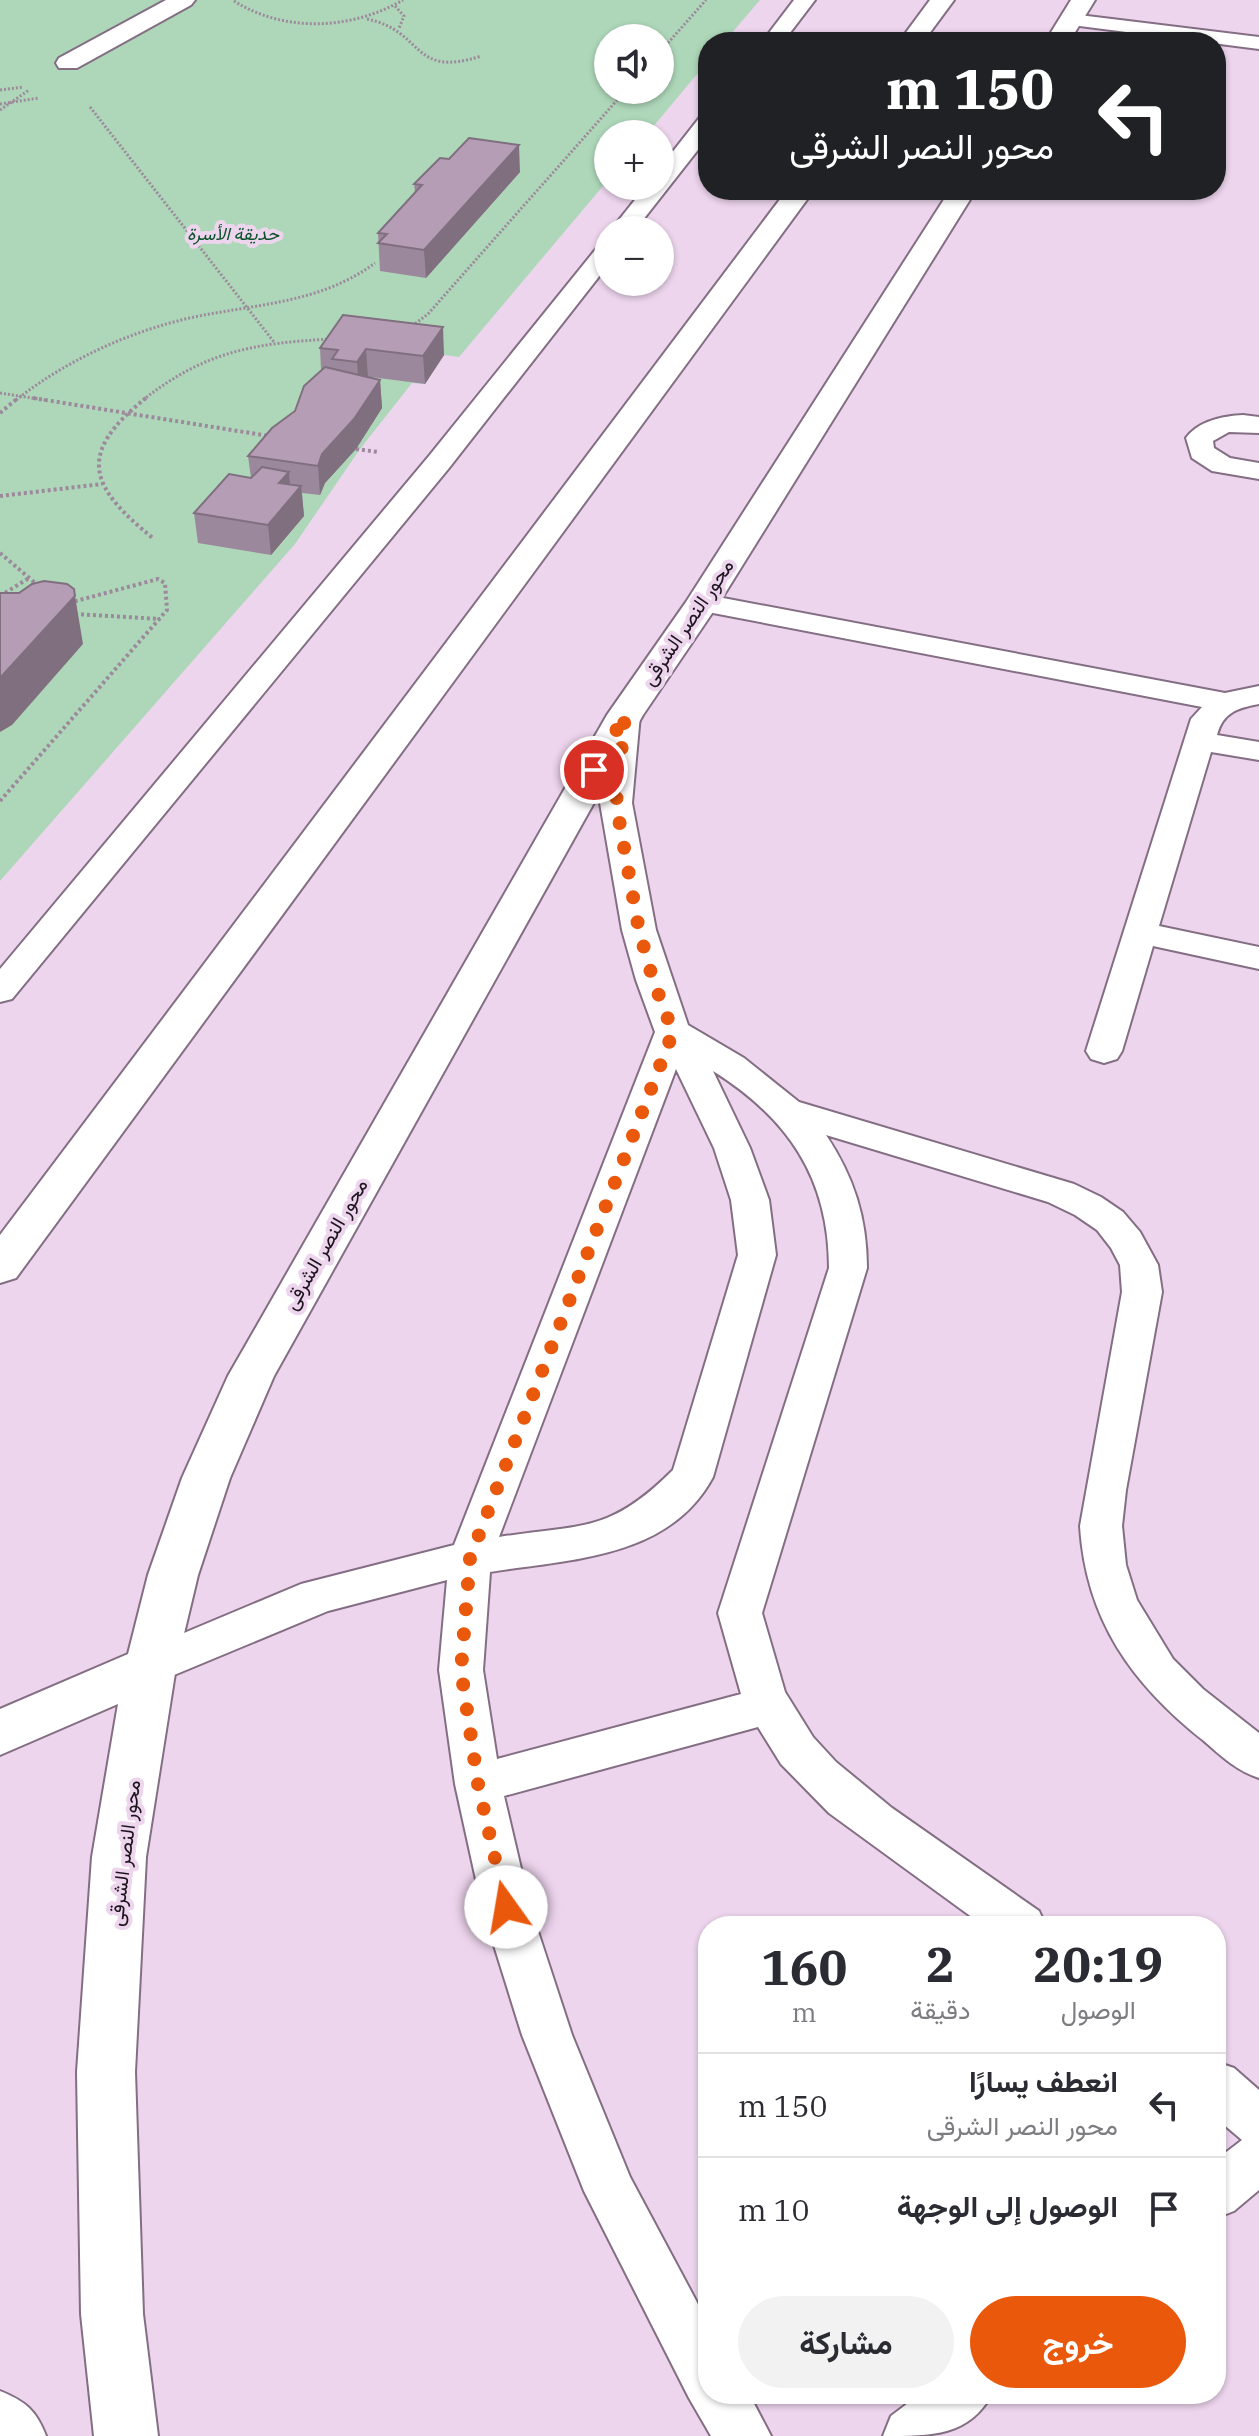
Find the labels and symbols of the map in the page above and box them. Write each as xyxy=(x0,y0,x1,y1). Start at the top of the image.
park label: حديقة الأسرة xyxy=(187,222,280,245)
street label: محور النصر الشرقى xyxy=(635,553,739,691)
pin xyxy=(560,736,628,804)
street label: محور النصر الشرقى xyxy=(277,1174,373,1314)
street label: محور النصر الشرقى xyxy=(102,1778,146,1928)
position arrow xyxy=(464,1865,548,1949)

